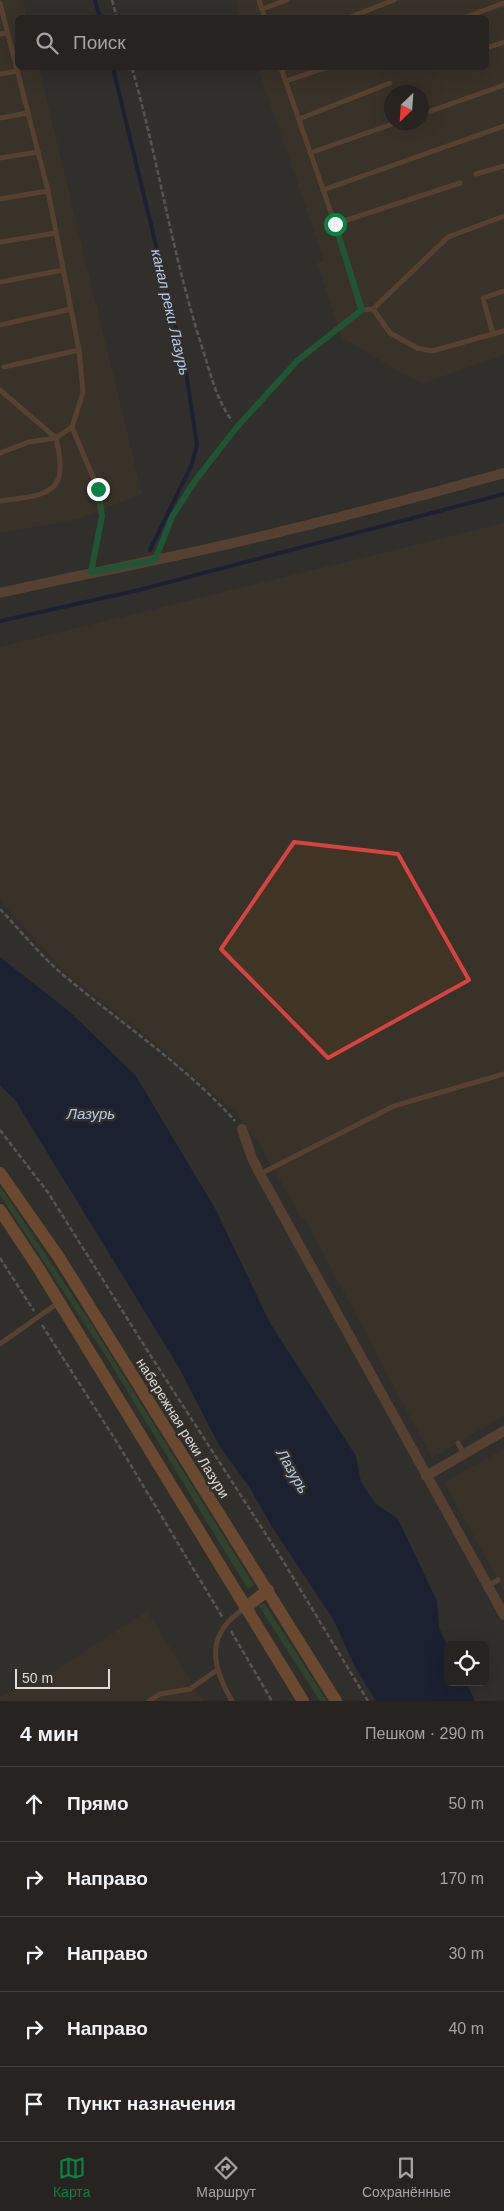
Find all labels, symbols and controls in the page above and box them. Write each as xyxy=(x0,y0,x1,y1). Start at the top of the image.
search box xyxy=(15,15,489,70)
icon: search xyxy=(33,29,61,57)
text: Поиск xyxy=(73,32,126,53)
north arrow xyxy=(384,85,429,130)
route start xyxy=(324,213,347,236)
water label: канал реки Лазурь xyxy=(148,247,194,377)
route end xyxy=(87,478,110,501)
water label: Лазурь xyxy=(66,1105,115,1122)
street label: набережная реки Лазури xyxy=(133,1355,233,1501)
water label: Лазурь xyxy=(273,1445,313,1496)
map controls xyxy=(444,1641,489,1686)
button: locate xyxy=(444,1641,489,1686)
scale bar xyxy=(15,1666,110,1689)
text: 50 m xyxy=(22,1670,53,1686)
text: 4 мин xyxy=(20,1722,79,1745)
text: Пешком · 290 m xyxy=(365,1725,484,1742)
icon: ahead xyxy=(20,1790,48,1818)
text: Прямо xyxy=(67,1793,129,1814)
text: 50 m xyxy=(448,1795,484,1812)
icon: right xyxy=(20,1865,48,1893)
text: Направо xyxy=(67,1868,148,1889)
text: 170 m xyxy=(440,1870,484,1887)
icon: right xyxy=(20,1940,48,1968)
text: Направо xyxy=(67,1943,148,1964)
text: 30 m xyxy=(448,1945,484,1962)
icon: right xyxy=(20,2015,48,2043)
text: Направо xyxy=(67,2018,148,2039)
text: 40 m xyxy=(448,2020,484,2037)
icon: arrive xyxy=(20,2090,48,2118)
text: Пункт назначения xyxy=(67,2093,236,2114)
tab: Карта xyxy=(53,2154,90,2200)
tab: Маршрут xyxy=(196,2154,256,2200)
tab: Сохранённые xyxy=(362,2154,451,2200)

